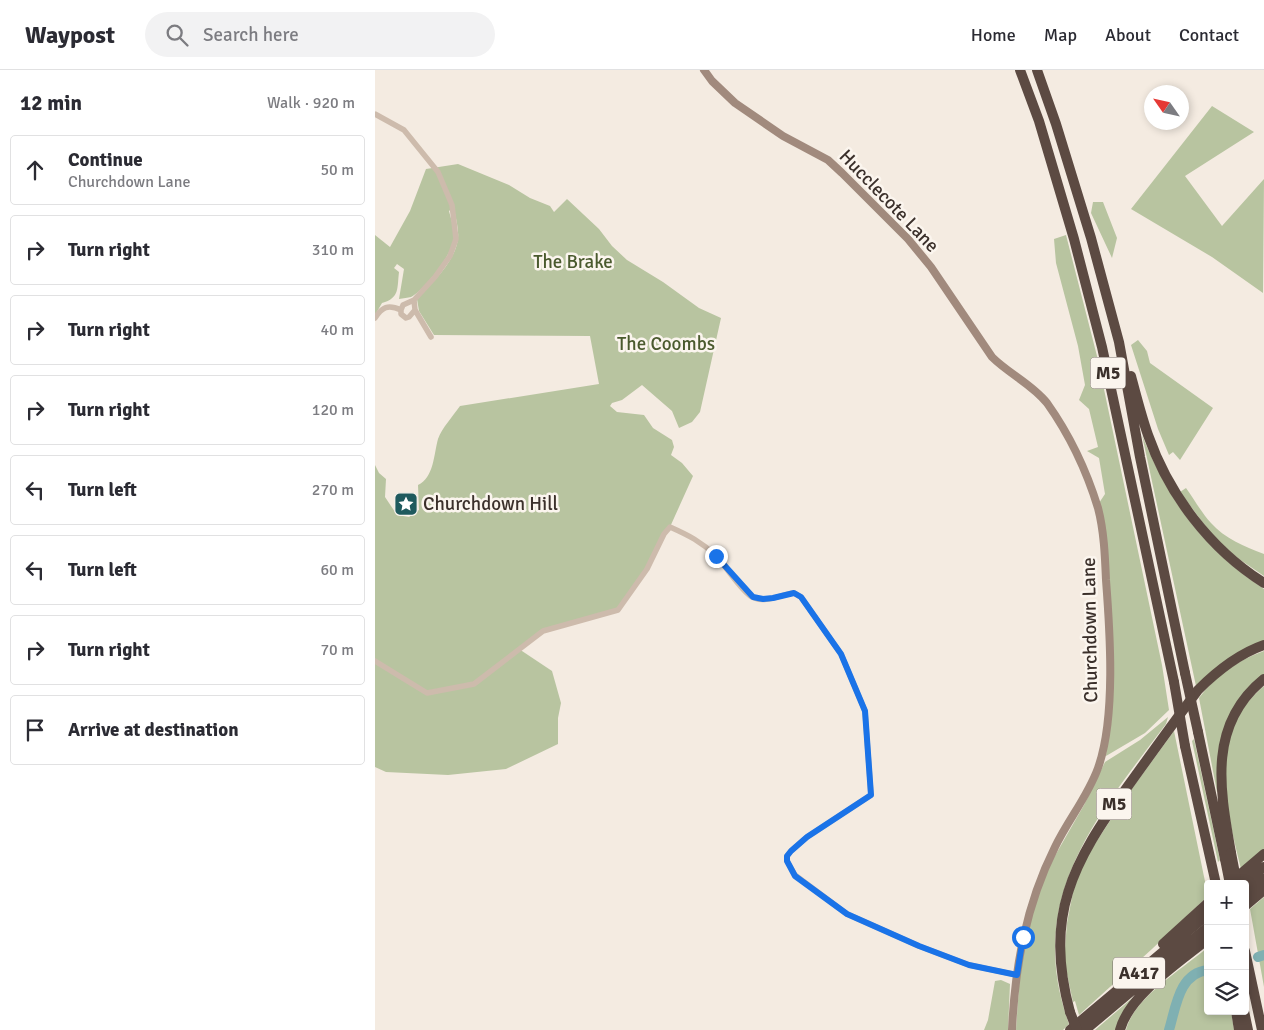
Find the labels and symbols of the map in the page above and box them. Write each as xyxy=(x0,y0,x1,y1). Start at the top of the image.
north arrow xyxy=(1144,85,1189,130)
street label: Hucclecote Lane xyxy=(834,145,944,257)
park label: The Brake xyxy=(533,250,613,274)
park label: The Coombs xyxy=(617,332,715,356)
road number: M5 xyxy=(1091,358,1125,388)
place icon: Churchdown Hill xyxy=(393,491,419,517)
place label: Churchdown Hill xyxy=(423,492,558,516)
route end xyxy=(705,545,728,568)
street label: Churchdown Lane xyxy=(1077,557,1103,703)
road number: M5 xyxy=(1097,789,1131,820)
route start xyxy=(1012,926,1035,949)
road number: A417 xyxy=(1113,958,1165,988)

